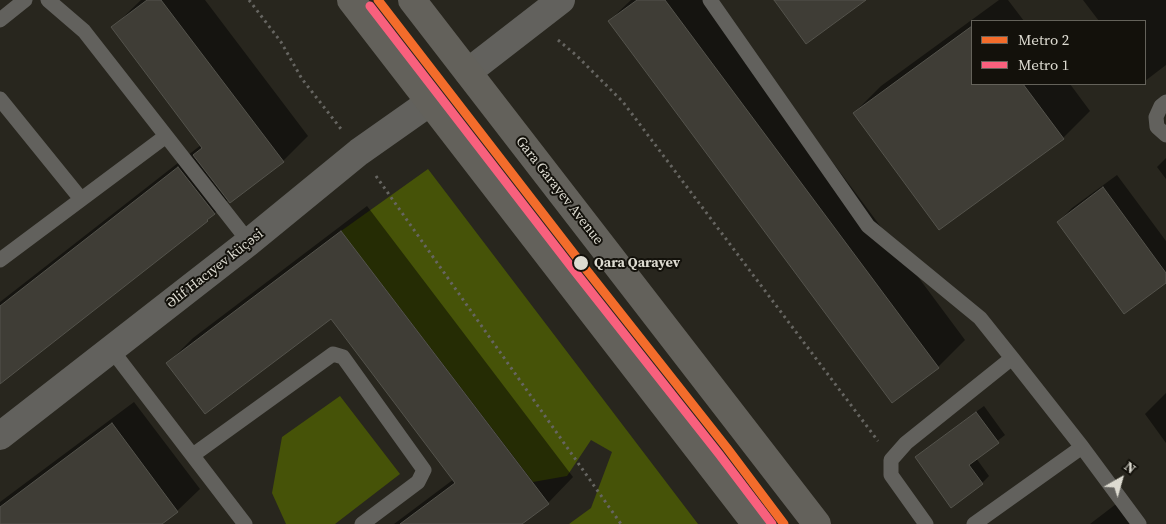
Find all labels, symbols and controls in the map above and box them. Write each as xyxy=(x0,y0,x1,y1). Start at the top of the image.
legend xyxy=(971,20,1146,85)
text: Metro 2 xyxy=(1018,29,1069,50)
text: Metro 1 xyxy=(1018,54,1069,75)
street label: Gara Garayev Avenue xyxy=(512,134,606,248)
street label: Əlif Hacıyev küçəsi xyxy=(163,226,267,312)
marker: Qara Qarayev xyxy=(572,254,590,272)
place label: Qara Qarayev xyxy=(594,255,680,271)
north arrow xyxy=(1096,454,1146,504)
text: N xyxy=(1120,456,1140,478)

